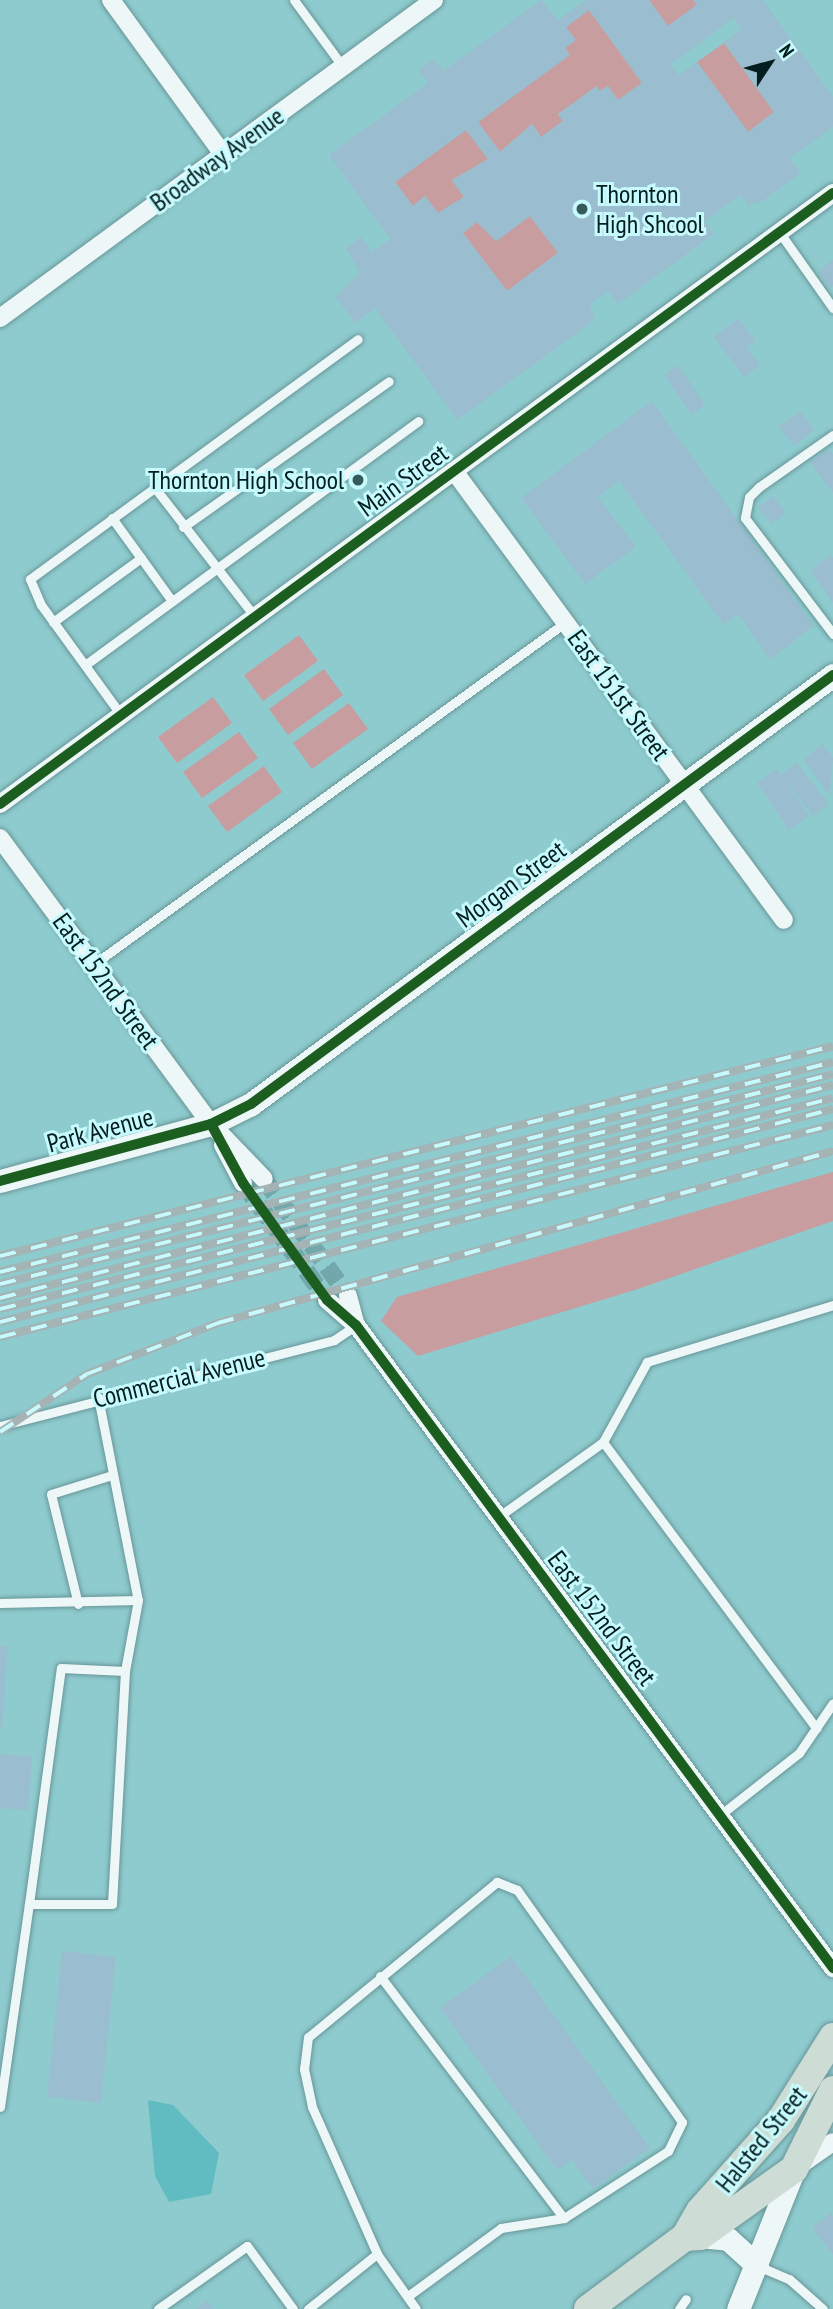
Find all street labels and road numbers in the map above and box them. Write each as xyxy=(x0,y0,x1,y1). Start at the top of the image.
street label: Broadway Avenue xyxy=(143,100,291,218)
street label: Main Street xyxy=(352,437,454,523)
street label: East 151st Street xyxy=(561,624,677,766)
street label: Morgan Street xyxy=(450,834,572,934)
street label: East 152nd Street xyxy=(46,907,166,1055)
street label: Park Avenue xyxy=(43,1101,157,1159)
street label: Commercial Avenue xyxy=(89,1341,269,1415)
street label: East 152nd Street xyxy=(541,1545,663,1691)
street label: Halsted Street xyxy=(709,2080,813,2198)

